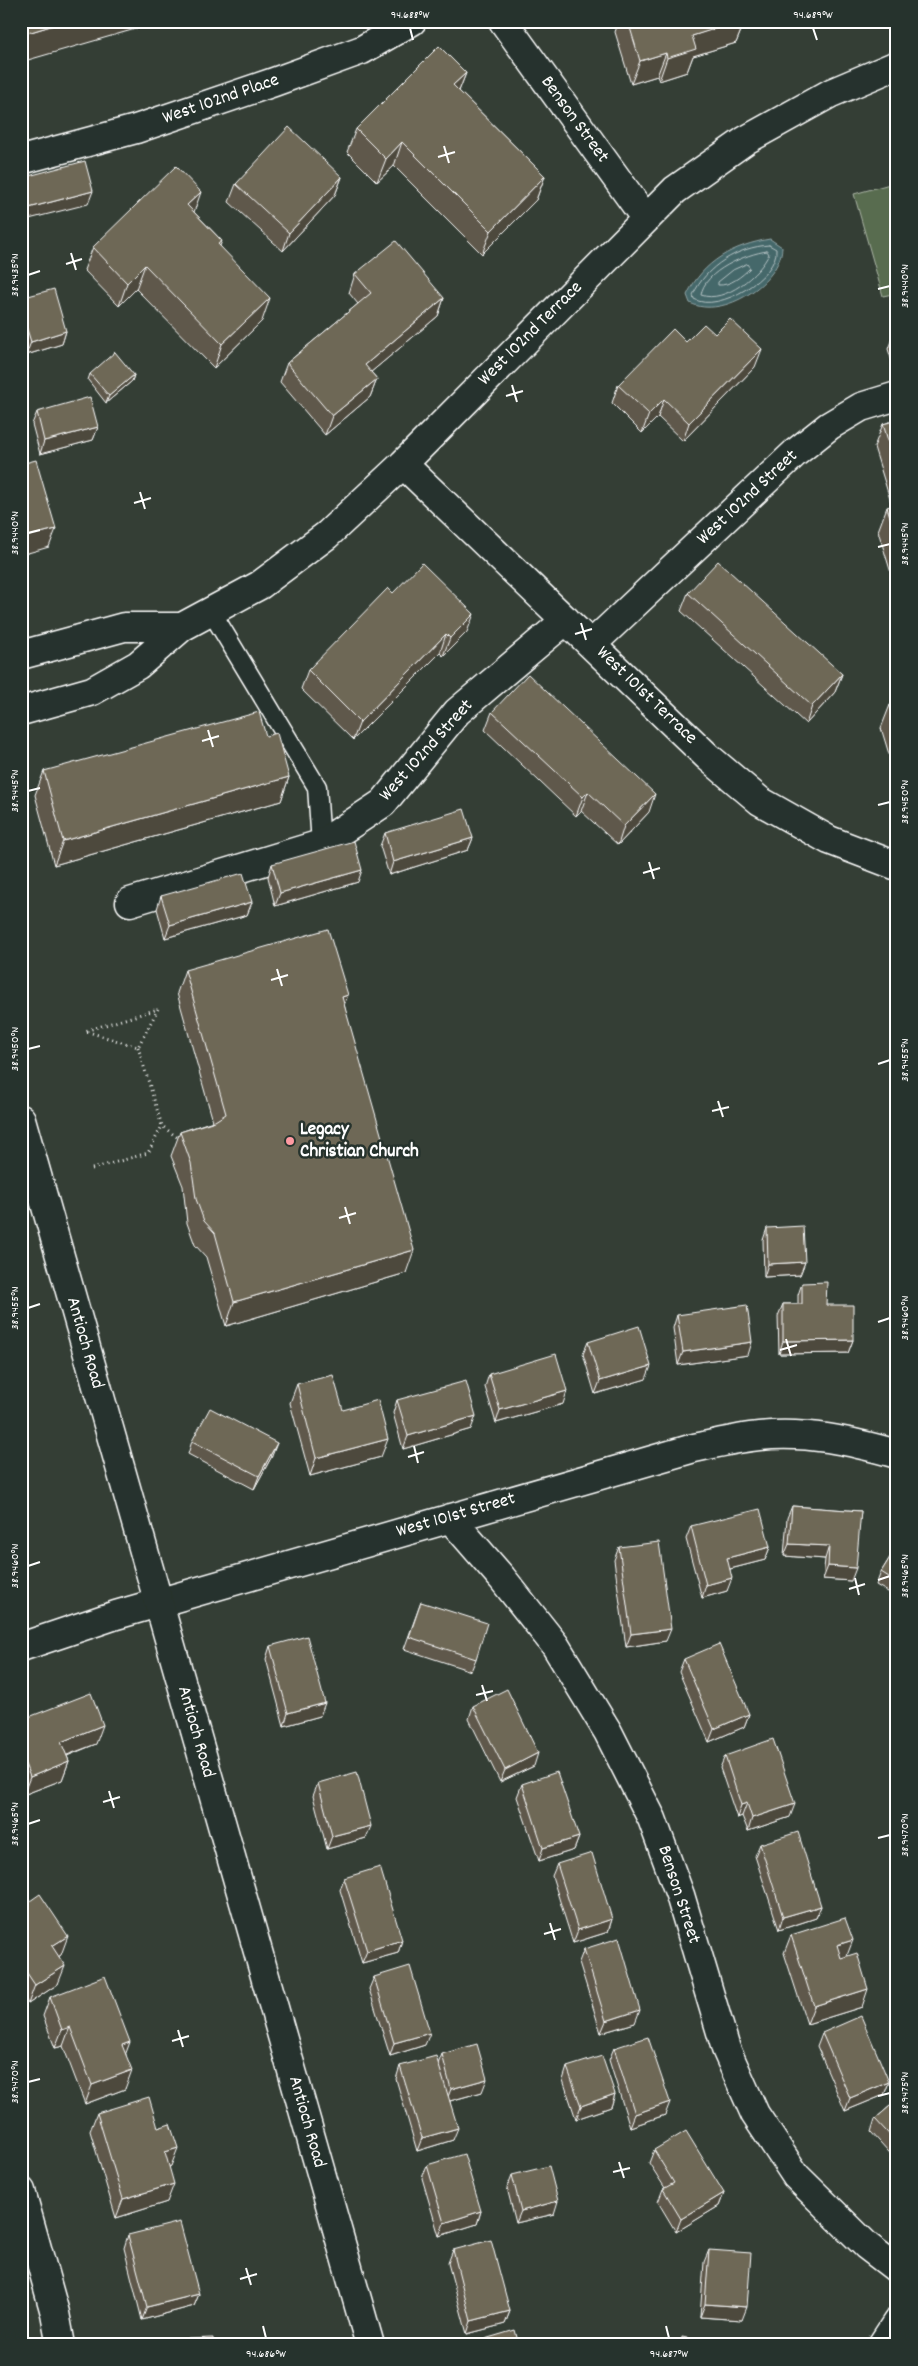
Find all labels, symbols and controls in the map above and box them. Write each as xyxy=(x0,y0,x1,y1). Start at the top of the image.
text: 94.688°W xyxy=(391,7,429,24)
text: 94.689°W xyxy=(793,7,833,24)
street label: West 102nd Place xyxy=(159,67,283,133)
street label: Benson Street xyxy=(533,71,615,169)
text: 38.9435°N xyxy=(7,253,24,297)
text: 38.9440°N xyxy=(897,264,914,308)
street label: West 102nd Terrace xyxy=(472,275,590,393)
street label: West 102nd Street xyxy=(691,444,805,552)
text: 38.9440°N xyxy=(7,511,24,555)
text: 38.9445°N xyxy=(897,522,914,565)
street label: West 101st Terrace xyxy=(589,641,703,751)
street label: West 102nd Street xyxy=(374,694,480,808)
text: 38.9445°N xyxy=(7,769,24,812)
text: 38.9450°N xyxy=(897,780,914,824)
text: 38.9450°N xyxy=(7,1027,24,1071)
text: 38.9455°N xyxy=(897,1038,914,1082)
place label: Legacy Christian Church xyxy=(300,1117,419,1166)
marker: Legacy Christian Church xyxy=(284,1135,296,1147)
text: 38.9455°N xyxy=(7,1286,24,1330)
street label: Antioch Road xyxy=(58,1294,110,1392)
text: 38.9460°N xyxy=(897,1296,914,1340)
street label: West 101st Street xyxy=(393,1486,519,1546)
text: 38.9460°N xyxy=(7,1544,24,1588)
text: 38.9465°N xyxy=(897,1554,914,1598)
street label: Antioch Road xyxy=(169,1683,221,1781)
text: 38.9465°N xyxy=(7,1802,24,1846)
text: 38.9470°N xyxy=(897,1813,914,1857)
street label: Benson Street xyxy=(649,1842,707,1948)
text: 38.9470°N xyxy=(7,2060,24,2104)
text: 38.9475°N xyxy=(897,2072,914,2114)
street label: Antioch Road xyxy=(280,2073,332,2171)
text: 94.686°W xyxy=(246,2346,286,2363)
text: 94.687°W xyxy=(650,2346,688,2363)

